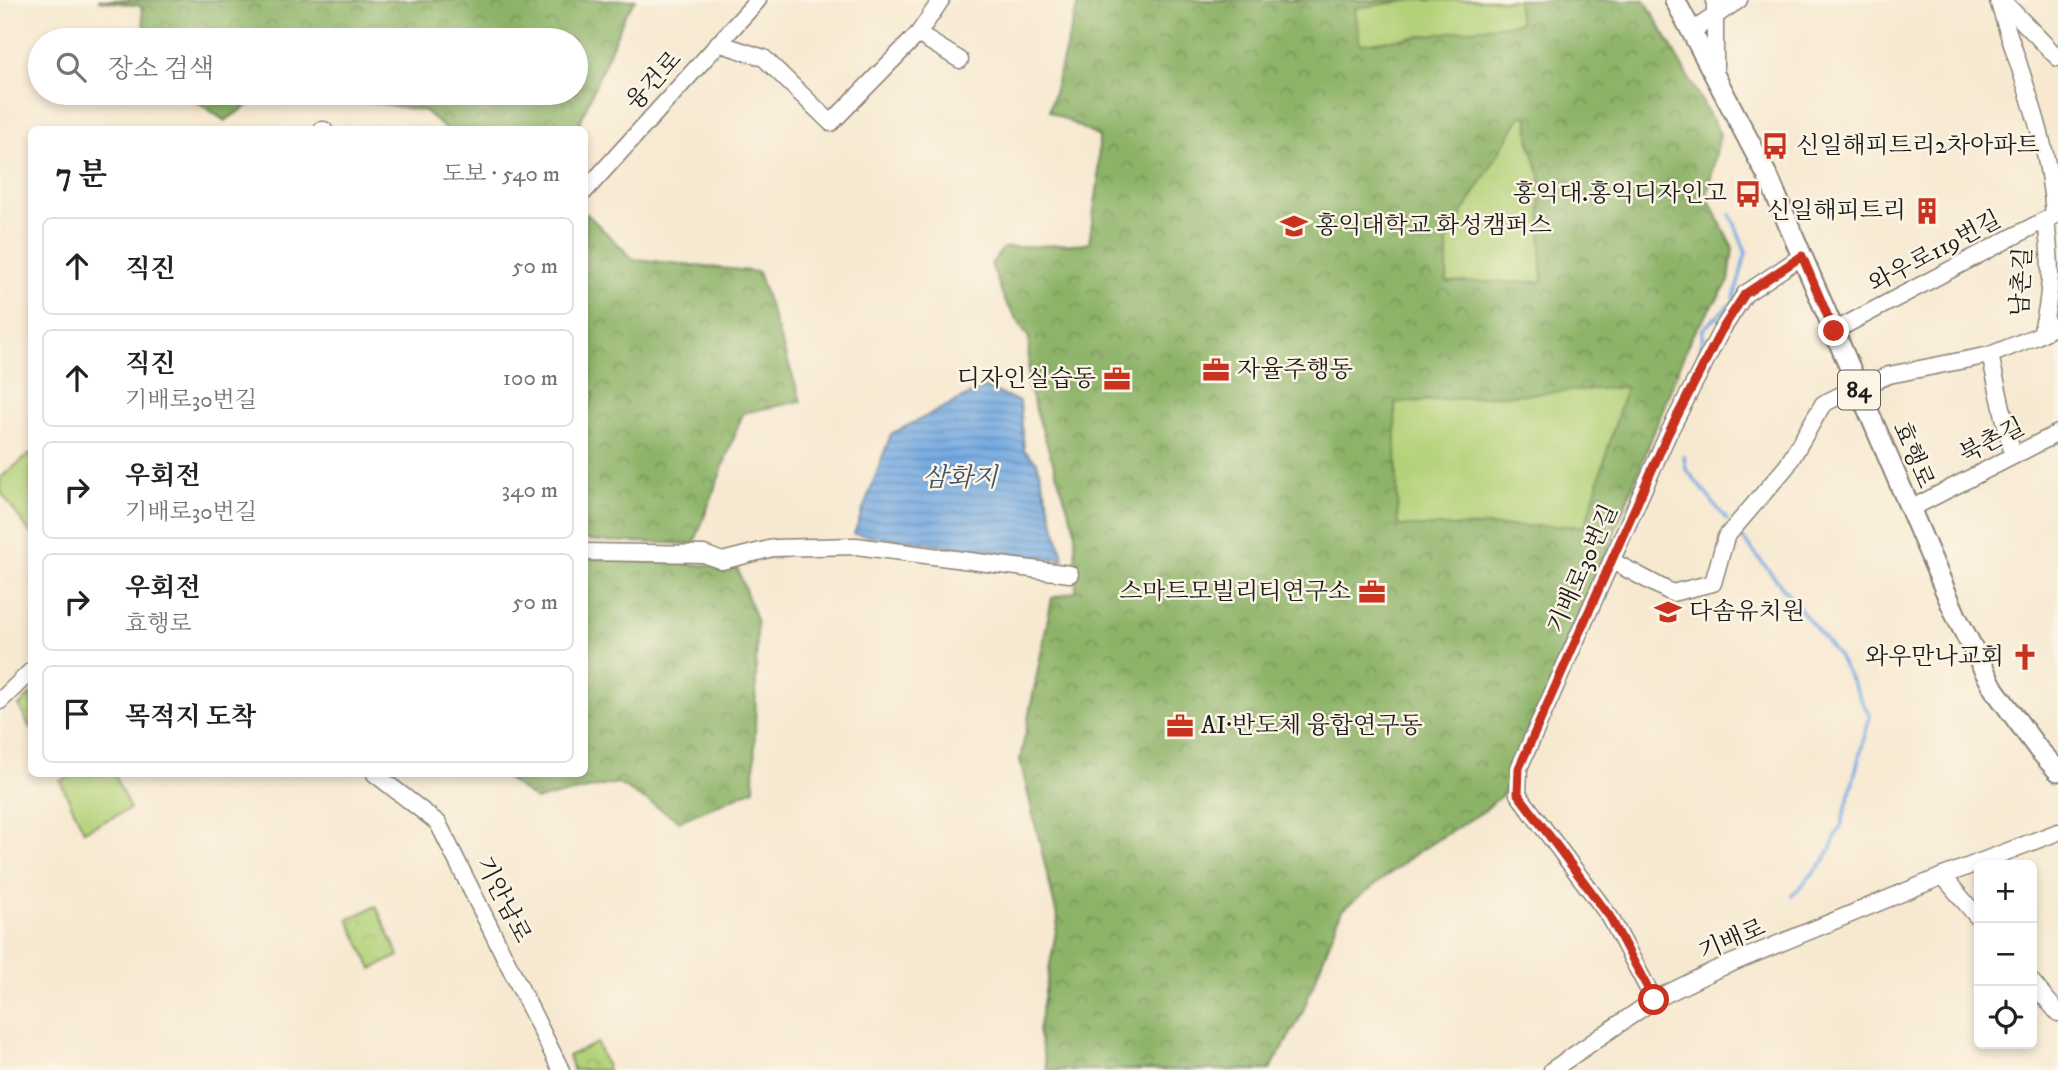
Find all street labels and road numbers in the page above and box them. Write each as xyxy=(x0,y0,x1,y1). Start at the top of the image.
street label: 융건로 xyxy=(620,45,688,117)
street label: 와우로119번길 xyxy=(1864,205,2006,299)
street label: 남촌길 xyxy=(2005,246,2039,318)
road number: 84 xyxy=(1838,370,1880,410)
street label: 북촌길 xyxy=(1954,412,2030,470)
street label: 효행로 xyxy=(1886,417,1940,493)
street label: 기배로30번길 xyxy=(1541,500,1625,638)
street label: 기안남로 xyxy=(469,852,537,948)
street label: 기배로 xyxy=(1694,913,1770,967)

